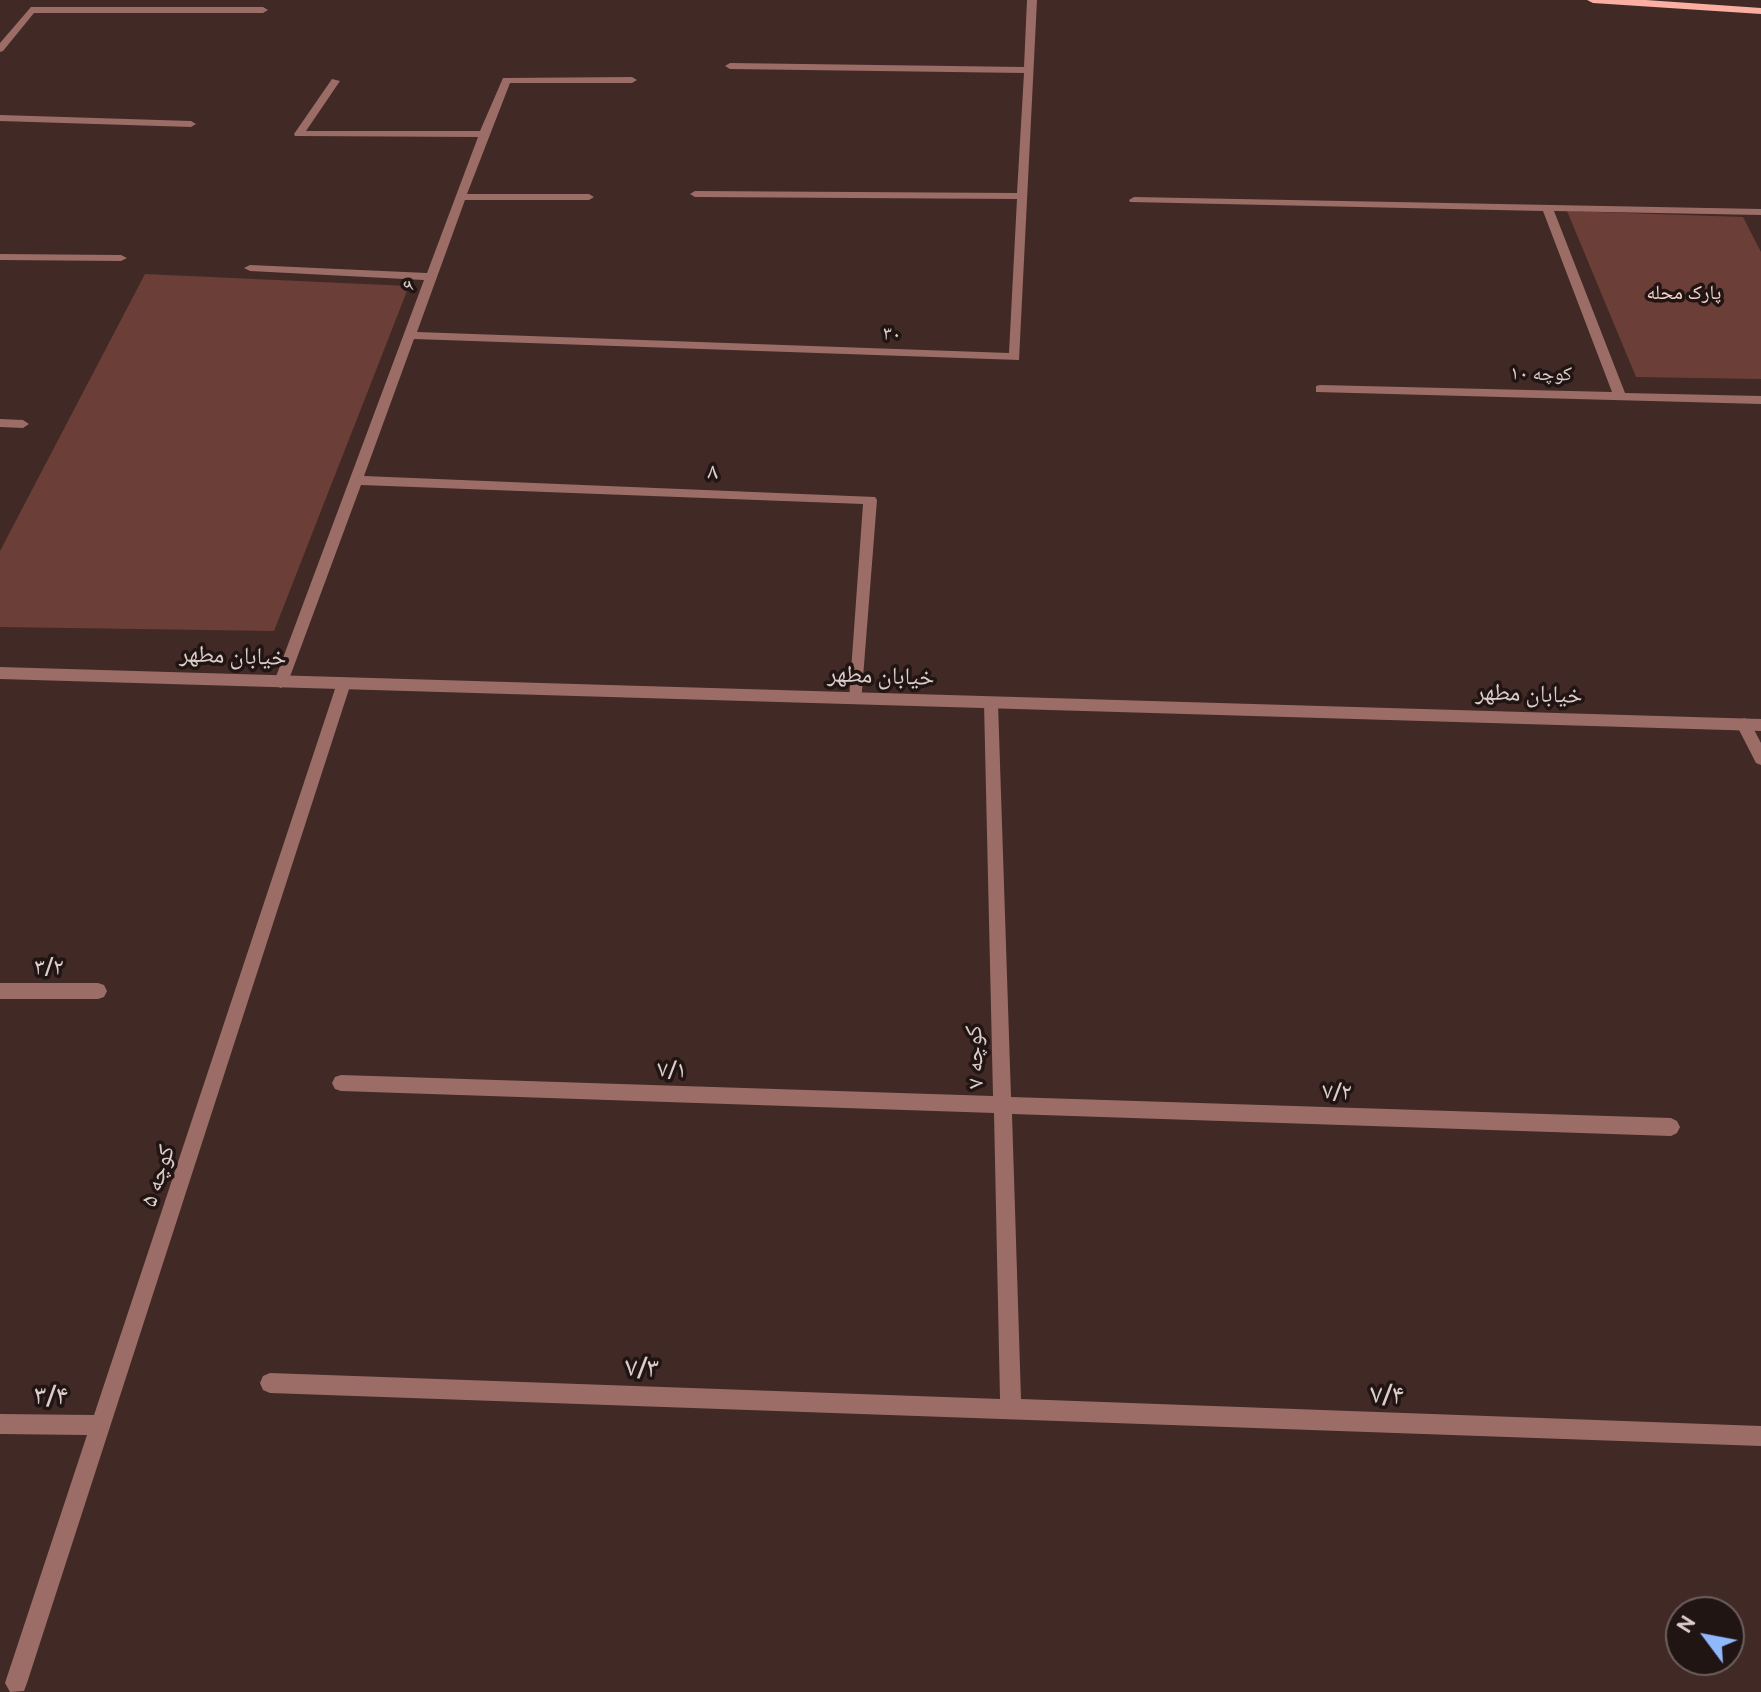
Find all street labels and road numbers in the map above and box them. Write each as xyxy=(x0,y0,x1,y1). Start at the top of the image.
street label: ۶ xyxy=(396,277,422,293)
street label: ۳۰ xyxy=(883,322,901,346)
street label: کوچه ۱۰ xyxy=(1510,361,1572,387)
street label: ۸ xyxy=(707,457,719,487)
street label: خیابان مطهر xyxy=(179,640,287,672)
street label: خیابان مطهر xyxy=(827,660,935,692)
street label: خیابان مطهر xyxy=(1475,678,1583,710)
street label: ۳/۲ xyxy=(34,953,64,981)
street label: کوچه ۷ xyxy=(960,1025,990,1089)
street label: ۷/۱ xyxy=(657,1055,687,1085)
street label: ۷/۲ xyxy=(1322,1077,1352,1107)
street label: کوچه ۵ xyxy=(134,1141,182,1211)
street label: ۷/۳ xyxy=(624,1351,660,1385)
street label: ۷/۴ xyxy=(1369,1378,1405,1412)
street label: ۳/۴ xyxy=(34,1379,68,1413)

